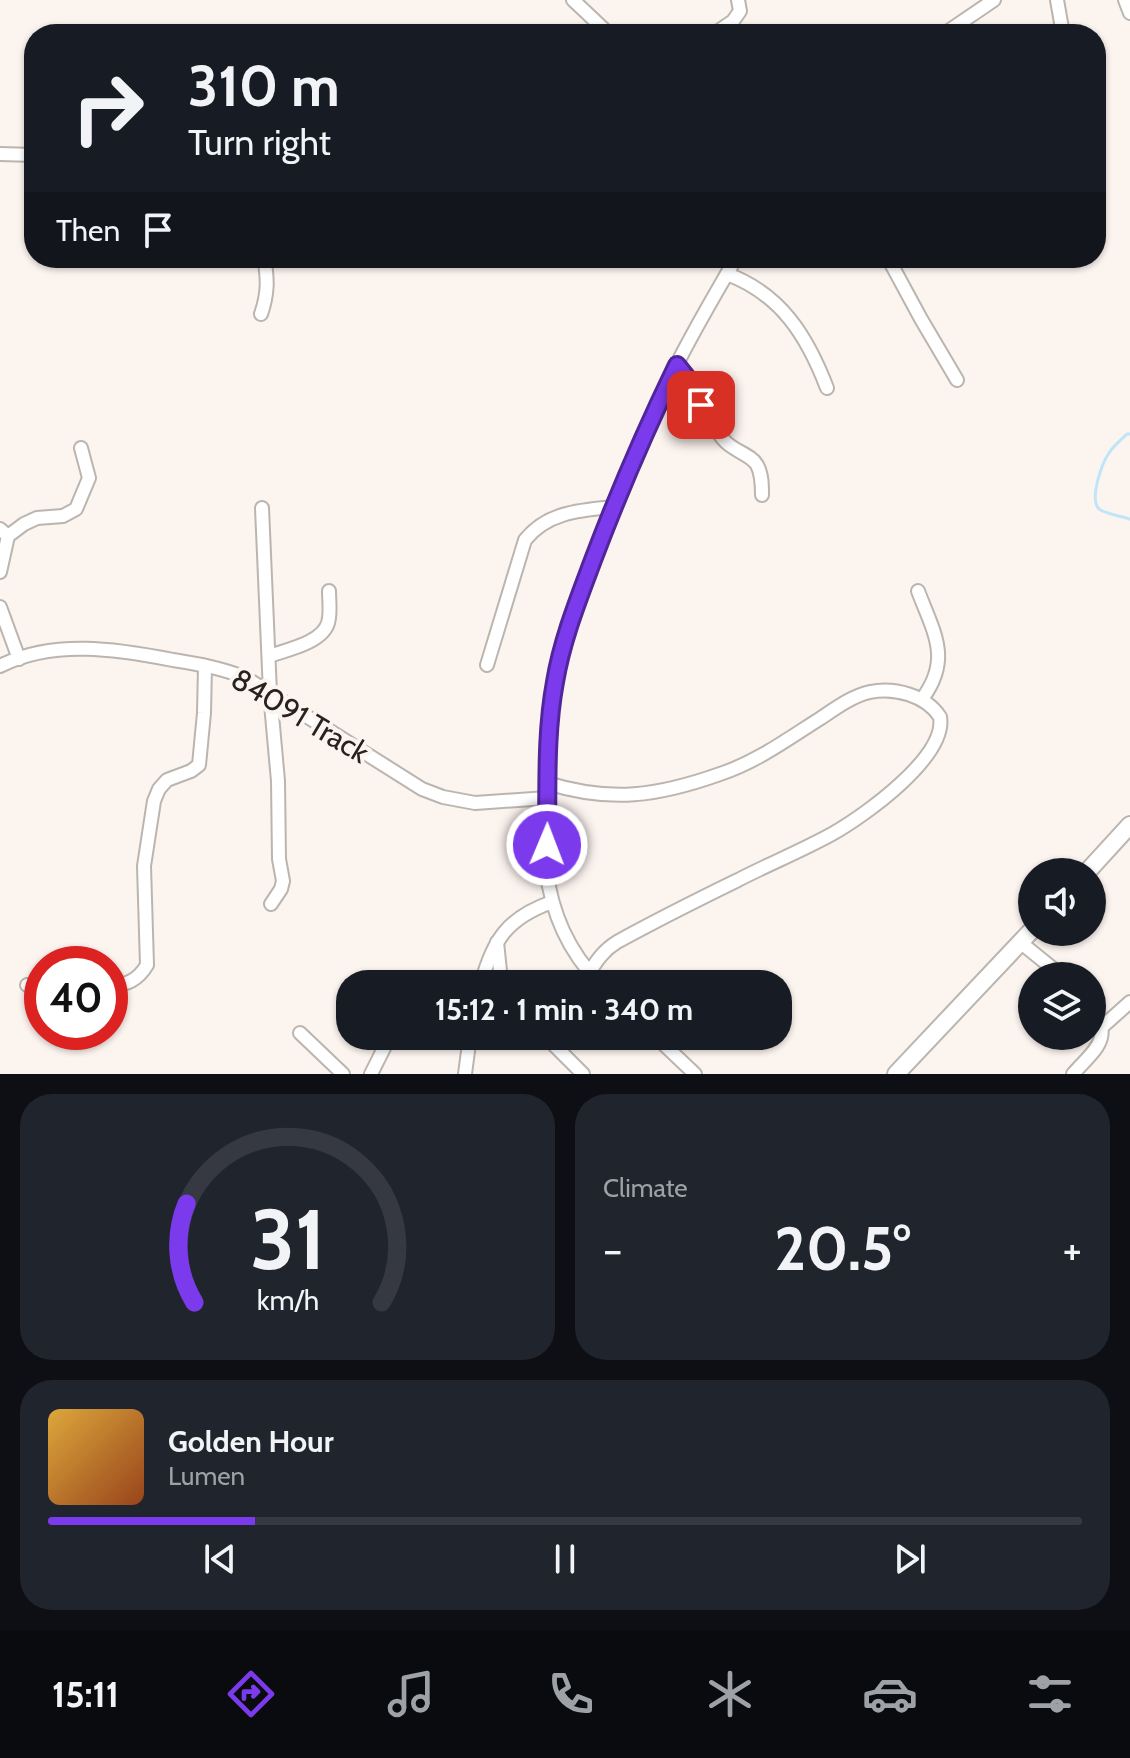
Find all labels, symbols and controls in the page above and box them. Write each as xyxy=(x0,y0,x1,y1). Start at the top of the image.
text: 310 m xyxy=(188,52,340,120)
icon: right xyxy=(56,56,160,160)
text: Turn right xyxy=(188,120,331,164)
icon: arrive xyxy=(136,208,180,252)
text: Then xyxy=(56,212,120,249)
pin xyxy=(667,371,735,439)
icon: arrive xyxy=(679,383,723,427)
street label: 84091 Track xyxy=(225,660,376,771)
position arrow xyxy=(505,803,589,887)
map controls xyxy=(1018,858,1106,1050)
button: sound xyxy=(1018,858,1106,946)
speed limit sign: 40 xyxy=(24,946,128,1050)
button: layers xyxy=(1018,962,1106,1050)
text: 15:12 · 1 min · 340 m xyxy=(435,991,693,1028)
text: Climate xyxy=(603,1172,688,1204)
text: 31 xyxy=(250,1189,325,1290)
text: 20.5° xyxy=(774,1212,911,1285)
text: − xyxy=(603,1223,622,1276)
text: + xyxy=(1063,1223,1082,1276)
text: km/h xyxy=(256,1282,319,1317)
text: Golden Hour xyxy=(168,1423,334,1460)
text: Lumen xyxy=(168,1460,245,1492)
icon: previous xyxy=(198,1537,242,1581)
icon: pause xyxy=(543,1537,587,1581)
icon: next xyxy=(888,1537,932,1581)
icon: directions xyxy=(223,1666,279,1722)
icon: music xyxy=(383,1666,439,1722)
icon: phone xyxy=(543,1666,599,1722)
icon: climate xyxy=(702,1666,758,1722)
icon: car xyxy=(862,1666,918,1722)
icon: filters xyxy=(1022,1666,1078,1722)
text: 15:11 xyxy=(52,1672,119,1716)

